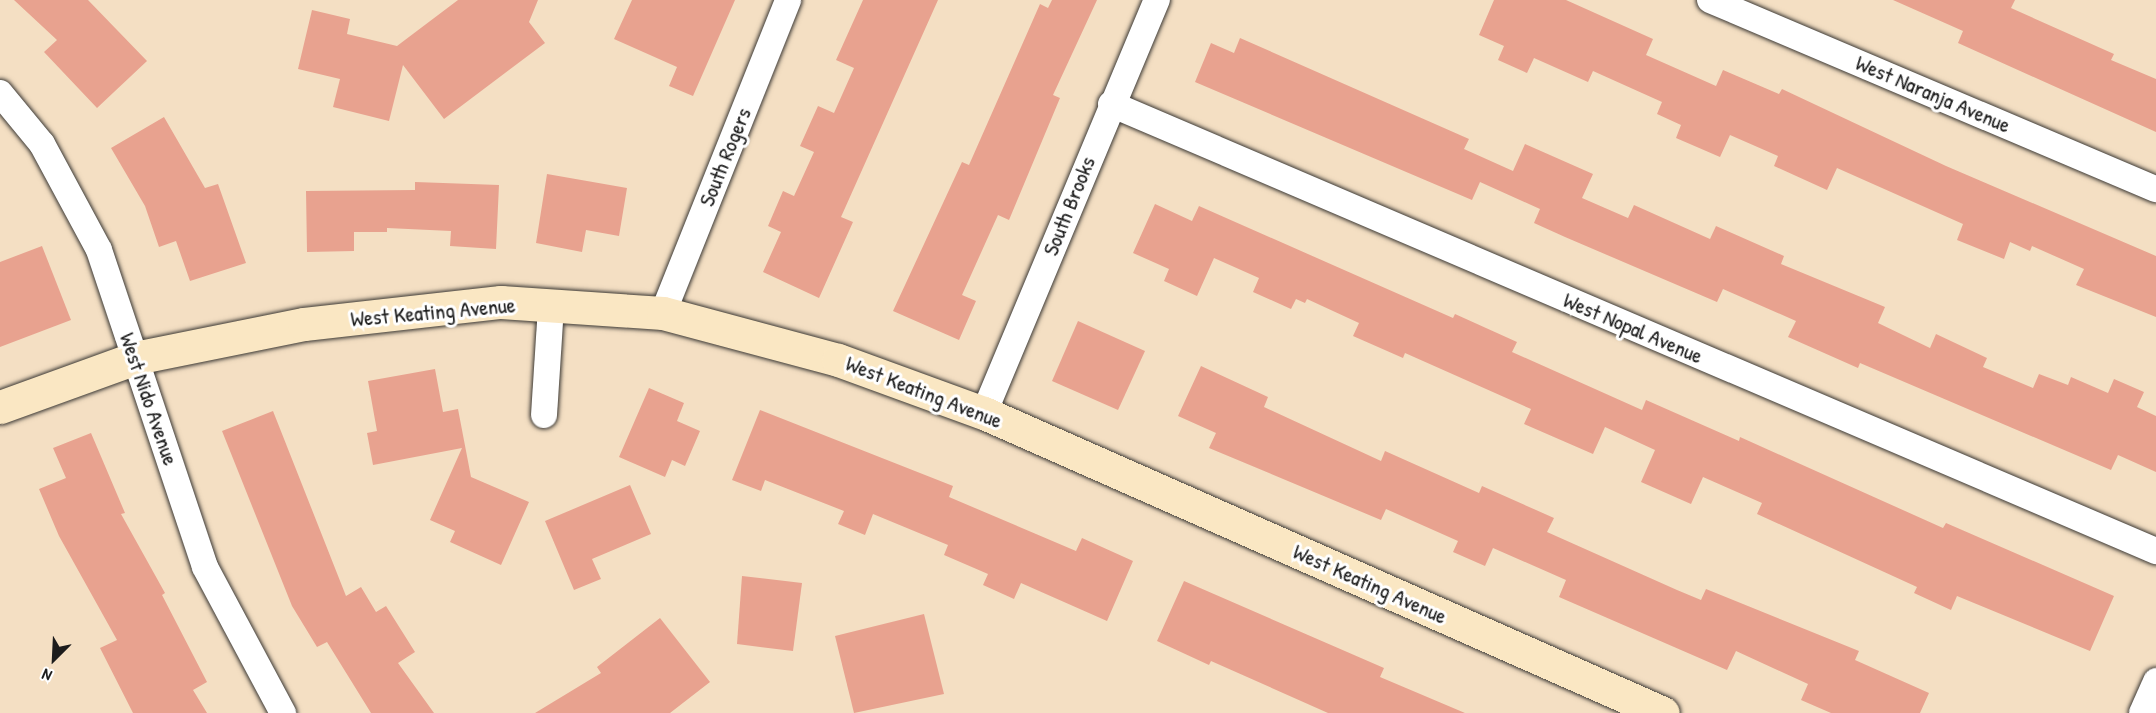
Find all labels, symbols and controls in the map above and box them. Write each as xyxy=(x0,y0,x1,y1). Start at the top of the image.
street label: West Naranja Avenue xyxy=(1852,50,2014,138)
street label: South Rogers xyxy=(693,104,757,210)
street label: South Brooks xyxy=(1037,153,1101,259)
street label: West Nopal Avenue xyxy=(1559,287,1707,369)
street label: West Keating Avenue xyxy=(349,292,517,332)
street label: West Nido Avenue xyxy=(114,329,184,469)
street label: West Keating Avenue xyxy=(842,350,1006,434)
street label: West Keating Avenue xyxy=(1289,538,1451,630)
north arrow xyxy=(24,629,84,689)
text: N xyxy=(38,664,55,687)

